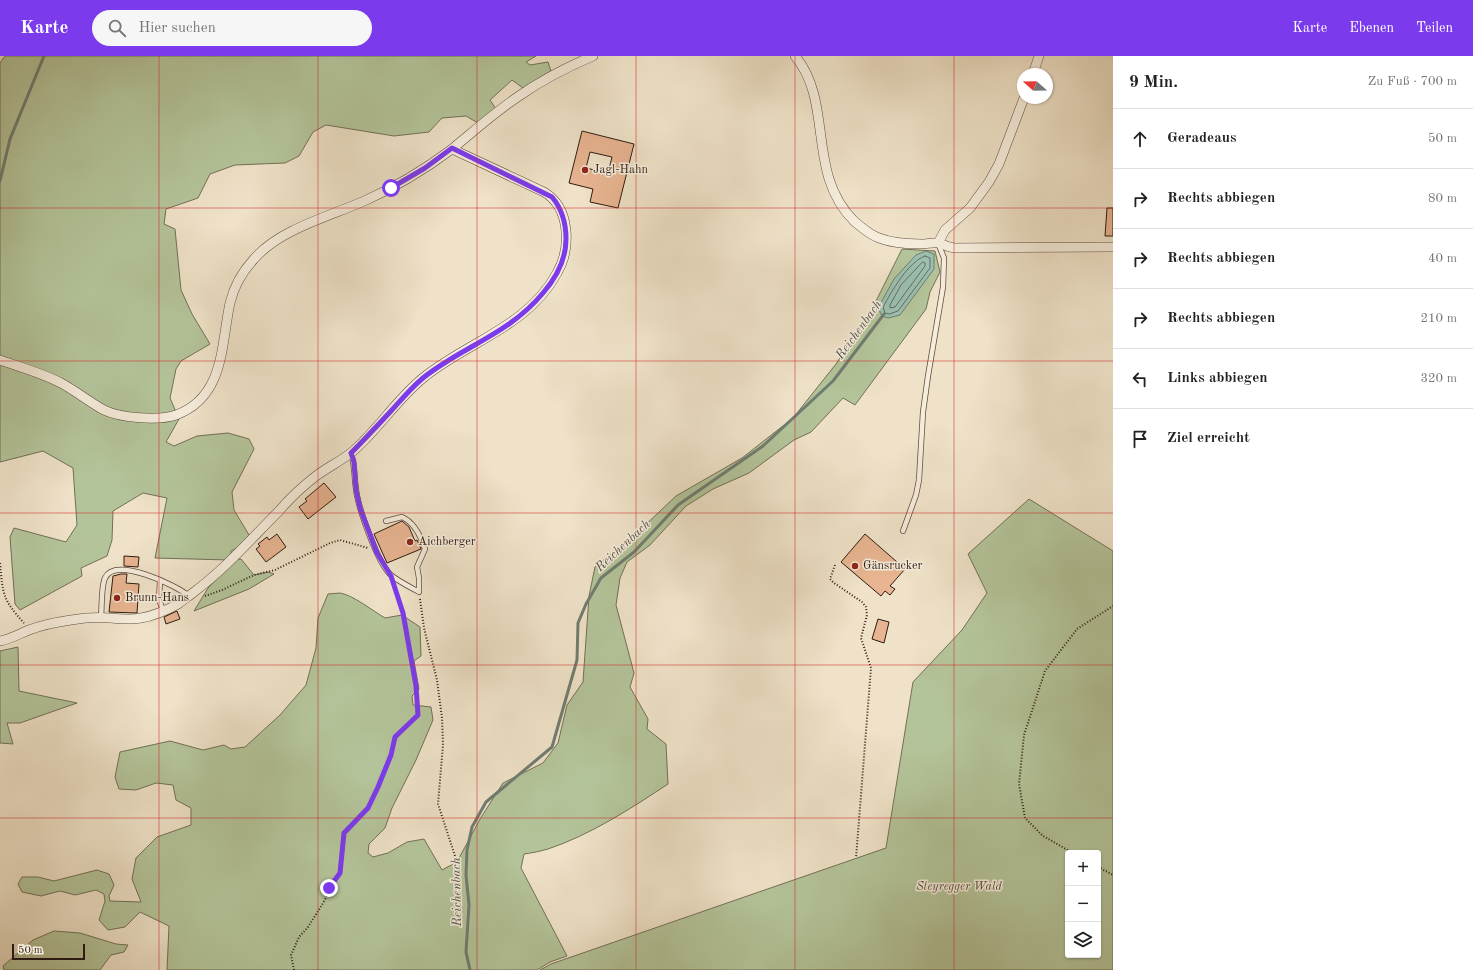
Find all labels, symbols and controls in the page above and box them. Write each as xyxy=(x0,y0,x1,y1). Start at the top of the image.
search box xyxy=(92,10,372,46)
icon: search xyxy=(106,17,128,39)
text: Karte xyxy=(20,19,68,38)
text: Hier suchen xyxy=(138,21,216,36)
text: Karte xyxy=(1293,21,1327,35)
text: Ebenen xyxy=(1349,21,1394,35)
text: Teilen xyxy=(1416,21,1453,35)
north arrow xyxy=(1017,68,1053,104)
text: 9 Min. xyxy=(1129,74,1178,91)
text: Zu Fuß · 700 m xyxy=(1368,75,1457,88)
icon: ahead xyxy=(1129,128,1151,150)
text: Geradeaus xyxy=(1167,131,1236,146)
text: 50 m xyxy=(1428,132,1457,145)
place label: Jagl-Hahn xyxy=(593,164,648,176)
marker: Jagl-Hahn xyxy=(580,165,590,175)
route start xyxy=(382,179,400,197)
icon: right xyxy=(1129,188,1151,210)
text: Rechts abbiegen xyxy=(1167,191,1275,206)
text: 80 m xyxy=(1428,192,1457,205)
icon: right xyxy=(1129,248,1151,270)
text: Rechts abbiegen xyxy=(1167,251,1275,266)
text: 40 m xyxy=(1428,252,1457,265)
water label: Reichenbach xyxy=(833,298,885,363)
icon: right xyxy=(1129,308,1151,330)
text: Rechts abbiegen xyxy=(1167,311,1275,326)
text: 210 m xyxy=(1420,312,1457,325)
icon: left xyxy=(1129,368,1151,390)
text: Links abbiegen xyxy=(1167,371,1268,386)
text: 320 m xyxy=(1420,372,1457,385)
icon: arrive xyxy=(1129,428,1151,450)
text: Ziel erreicht xyxy=(1167,431,1250,446)
water label: Reichenbach xyxy=(592,517,653,575)
place label: Aichberger xyxy=(418,536,476,548)
marker: Aichberger xyxy=(405,537,415,547)
place label: Gänsrucker xyxy=(863,560,923,572)
marker: Gänsrucker xyxy=(850,561,860,571)
place label: Brunn-Hans xyxy=(125,592,189,604)
marker: Brunn-Hans xyxy=(112,593,122,603)
map controls xyxy=(1065,850,1101,958)
button: + xyxy=(1065,850,1101,886)
water label: Reichenbach xyxy=(450,857,464,928)
route end xyxy=(320,879,338,897)
park label: Steyregger Wald xyxy=(916,881,1002,893)
button: − xyxy=(1065,886,1101,922)
button: layers xyxy=(1065,922,1101,958)
scale bar xyxy=(12,942,85,961)
text: 50 m xyxy=(18,945,43,956)

